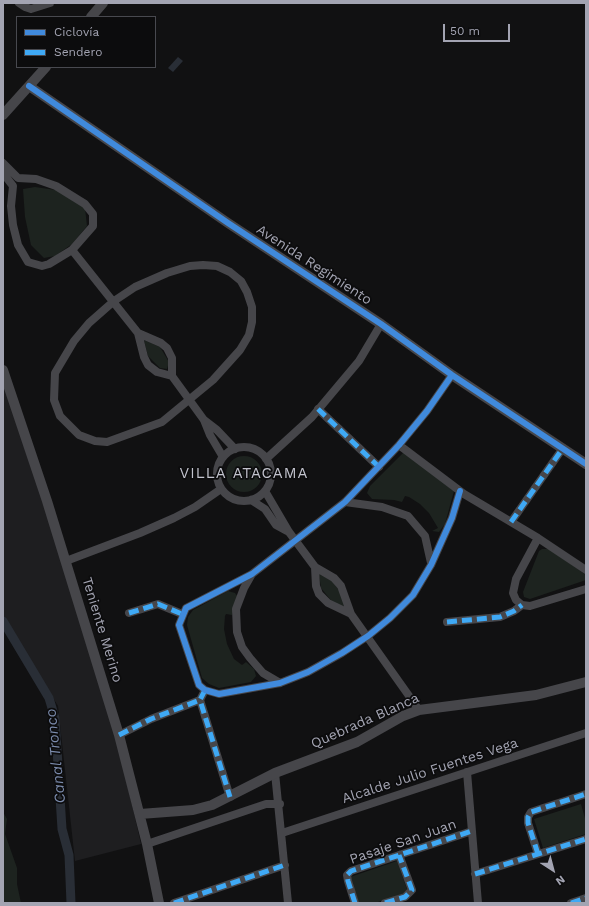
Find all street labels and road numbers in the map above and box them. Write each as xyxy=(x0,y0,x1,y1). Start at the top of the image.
street label: Avenida Regimiento xyxy=(253,221,375,309)
street label: Teniente Merino xyxy=(78,575,126,685)
street label: Quebrada Blanca xyxy=(308,690,422,752)
street label: Alcalde Julio Fuentes Vega xyxy=(340,735,520,807)
street label: Pasaje San Juan xyxy=(348,816,458,868)

